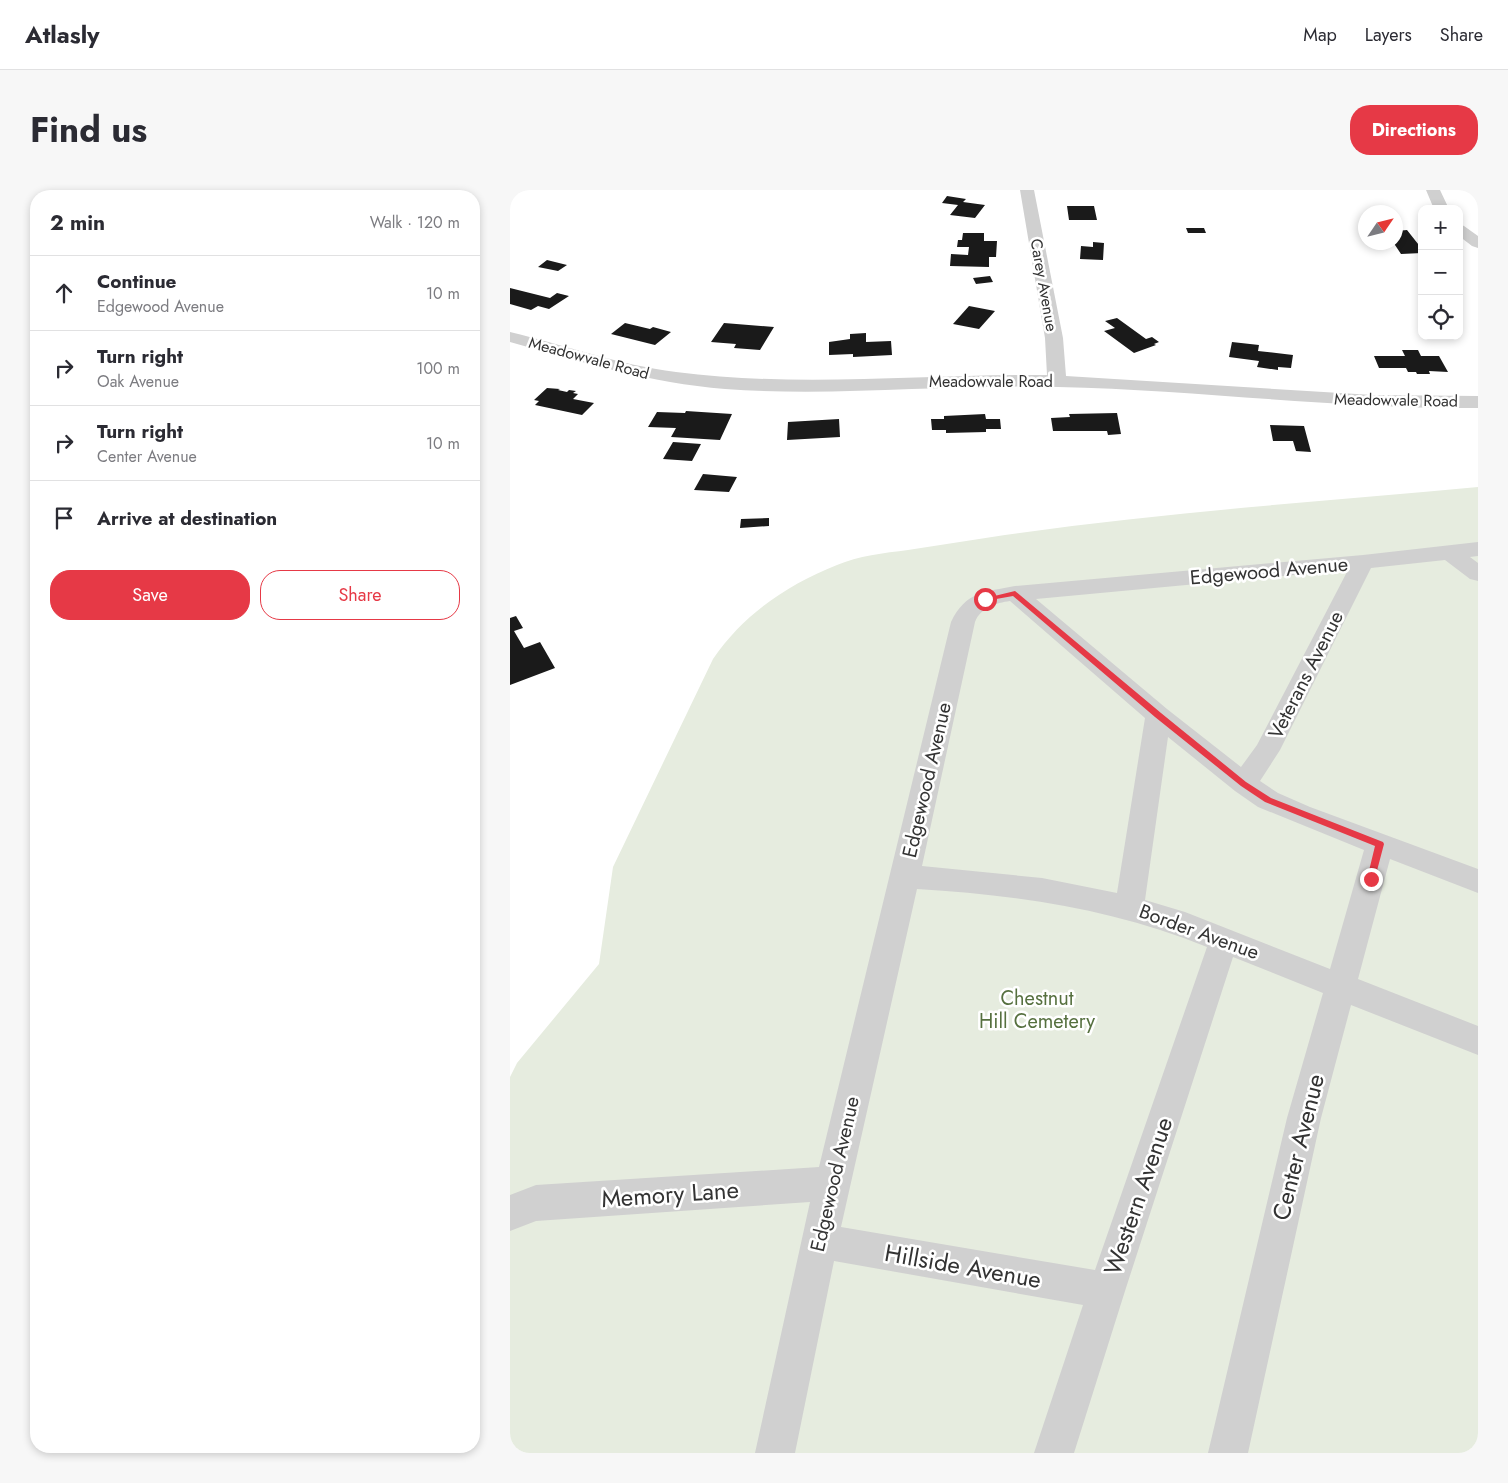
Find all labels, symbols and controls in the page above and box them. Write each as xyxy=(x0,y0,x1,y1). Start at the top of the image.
text: Atlasly xyxy=(25,17,100,52)
text: Map xyxy=(1303,22,1337,48)
text: Layers xyxy=(1365,22,1412,48)
text: Share xyxy=(1440,22,1483,48)
text: Find us xyxy=(30,105,147,155)
button: Directions xyxy=(1350,105,1478,155)
north arrow xyxy=(1358,205,1403,250)
map controls xyxy=(1418,205,1463,340)
button: + xyxy=(1418,205,1463,250)
text: 2 min xyxy=(50,208,105,238)
text: Walk · 120 m xyxy=(370,211,460,234)
street label: Carey Avenue xyxy=(1025,237,1063,333)
button: − xyxy=(1418,250,1463,295)
text: Continue xyxy=(97,268,176,295)
icon: ahead xyxy=(50,279,78,307)
text: 10 m xyxy=(426,282,460,305)
text: Edgewood Avenue xyxy=(97,295,224,318)
button: locate xyxy=(1418,295,1463,340)
street label: Meadowvale Road xyxy=(526,331,652,385)
text: Turn right xyxy=(97,343,183,370)
icon: right xyxy=(50,354,78,382)
text: 100 m xyxy=(416,357,460,380)
text: Oak Avenue xyxy=(97,370,179,393)
street label: Meadowvale Road xyxy=(929,370,1053,393)
street label: Meadowvale Road xyxy=(1334,387,1458,413)
text: Turn right xyxy=(97,418,183,445)
icon: right xyxy=(50,429,78,457)
text: 10 m xyxy=(426,432,460,455)
text: Center Avenue xyxy=(97,445,197,468)
icon: arrive xyxy=(50,504,78,532)
text: Arrive at destination xyxy=(97,505,277,532)
street label: Edgewood Avenue xyxy=(1189,550,1349,592)
button: Save xyxy=(50,570,250,620)
button: Share xyxy=(260,570,460,620)
route start xyxy=(974,588,997,611)
street label: Veterans Avenue xyxy=(1261,606,1351,744)
street label: Edgewood Avenue xyxy=(895,699,959,861)
route end xyxy=(1360,868,1383,891)
street label: Border Avenue xyxy=(1135,897,1263,967)
park label: Chestnut Hill Cemetery xyxy=(979,984,1095,1036)
street label: Center Avenue xyxy=(1263,1070,1333,1224)
street label: Edgewood Avenue xyxy=(803,1093,867,1255)
street label: Western Avenue xyxy=(1095,1112,1181,1280)
street label: Memory Lane xyxy=(600,1172,740,1216)
street label: Hillside Avenue xyxy=(882,1235,1044,1297)

